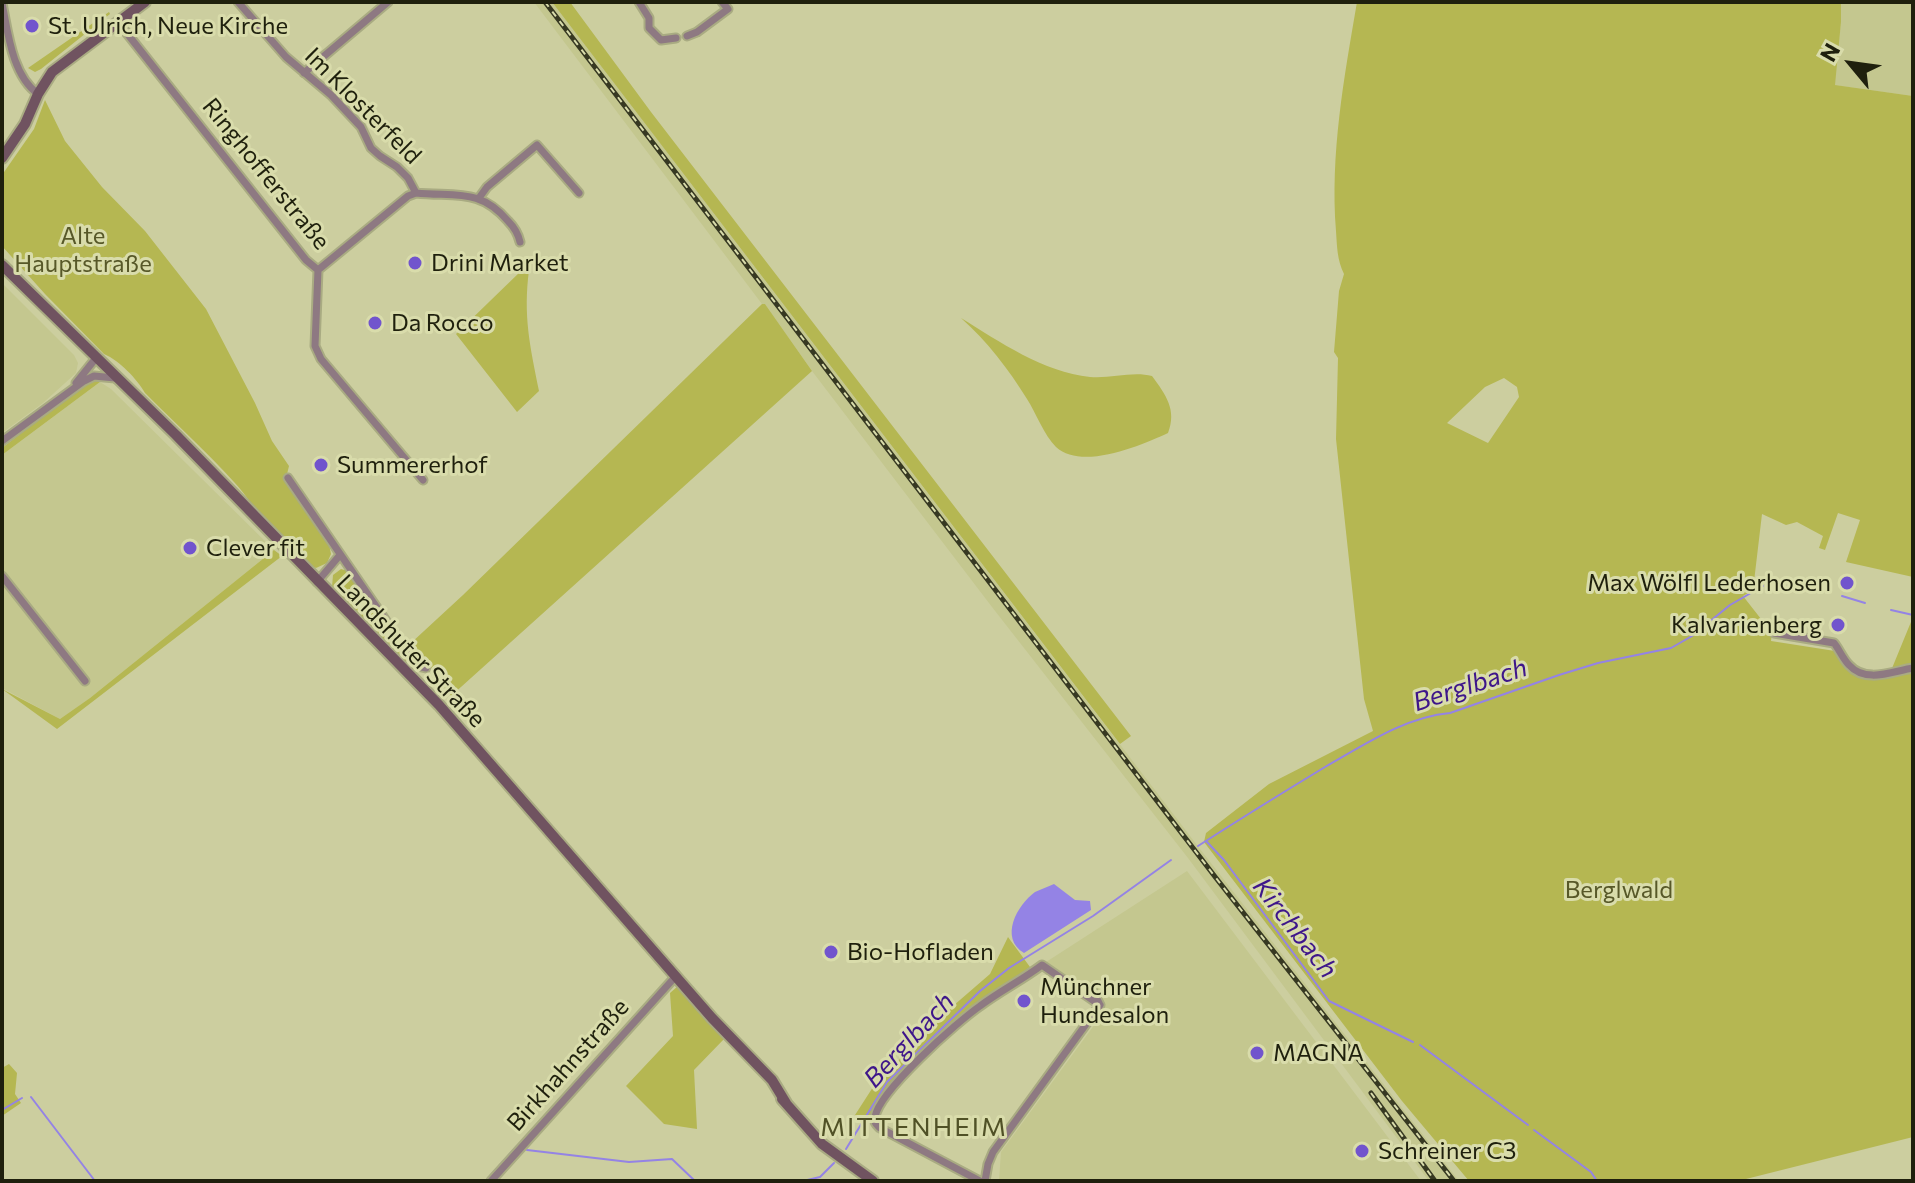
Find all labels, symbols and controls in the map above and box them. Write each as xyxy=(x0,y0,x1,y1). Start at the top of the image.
place label: St. Ulrich, Neue Kirche xyxy=(48,12,288,40)
marker: St. Ulrich, Neue Kirche xyxy=(23,17,41,35)
north arrow xyxy=(1811,24,1891,104)
text: N xyxy=(1814,38,1845,66)
street label: Im Klosterfeld xyxy=(299,42,427,170)
street label: Ringhofferstraße xyxy=(196,93,336,255)
park label: Alte Hauptstraße xyxy=(14,222,152,278)
place label: Drini Market xyxy=(431,249,569,277)
marker: Drini Market xyxy=(406,254,424,272)
place label: Da Rocco xyxy=(391,309,494,337)
marker: Da Rocco xyxy=(366,314,384,332)
place label: Summererhof xyxy=(337,451,488,479)
marker: Summererhof xyxy=(312,456,330,474)
place label: Clever fit xyxy=(206,534,305,562)
marker: Clever fit xyxy=(181,539,199,557)
street label: Landshuter Straße xyxy=(331,569,491,733)
place label: Max Wölfl Lederhosen xyxy=(1587,569,1831,597)
marker: Max Wölfl Lederhosen xyxy=(1838,574,1856,592)
place label: Kalvarienberg xyxy=(1671,611,1822,639)
marker: Kalvarienberg xyxy=(1829,616,1847,634)
water label: Berglbach xyxy=(1409,652,1531,718)
water label: Kirchbach xyxy=(1246,872,1344,984)
park label: Berglwald xyxy=(1565,876,1673,904)
place label: Bio-Hofladen xyxy=(847,938,994,966)
marker: Bio-Hofladen xyxy=(822,943,840,961)
place label: Münchner Hundesalon xyxy=(1040,973,1169,1029)
water label: Berglbach xyxy=(857,986,961,1094)
marker: Münchner Hundesalon xyxy=(1015,992,1033,1010)
street label: Birkhahnstraße xyxy=(501,993,635,1137)
place label: MAGNA xyxy=(1273,1039,1364,1067)
marker: MAGNA xyxy=(1248,1044,1266,1062)
district label: MITTENHEIM xyxy=(820,1111,1008,1143)
place label: Schreiner C3 xyxy=(1378,1137,1516,1165)
marker: Schreiner C3 xyxy=(1353,1142,1371,1160)

